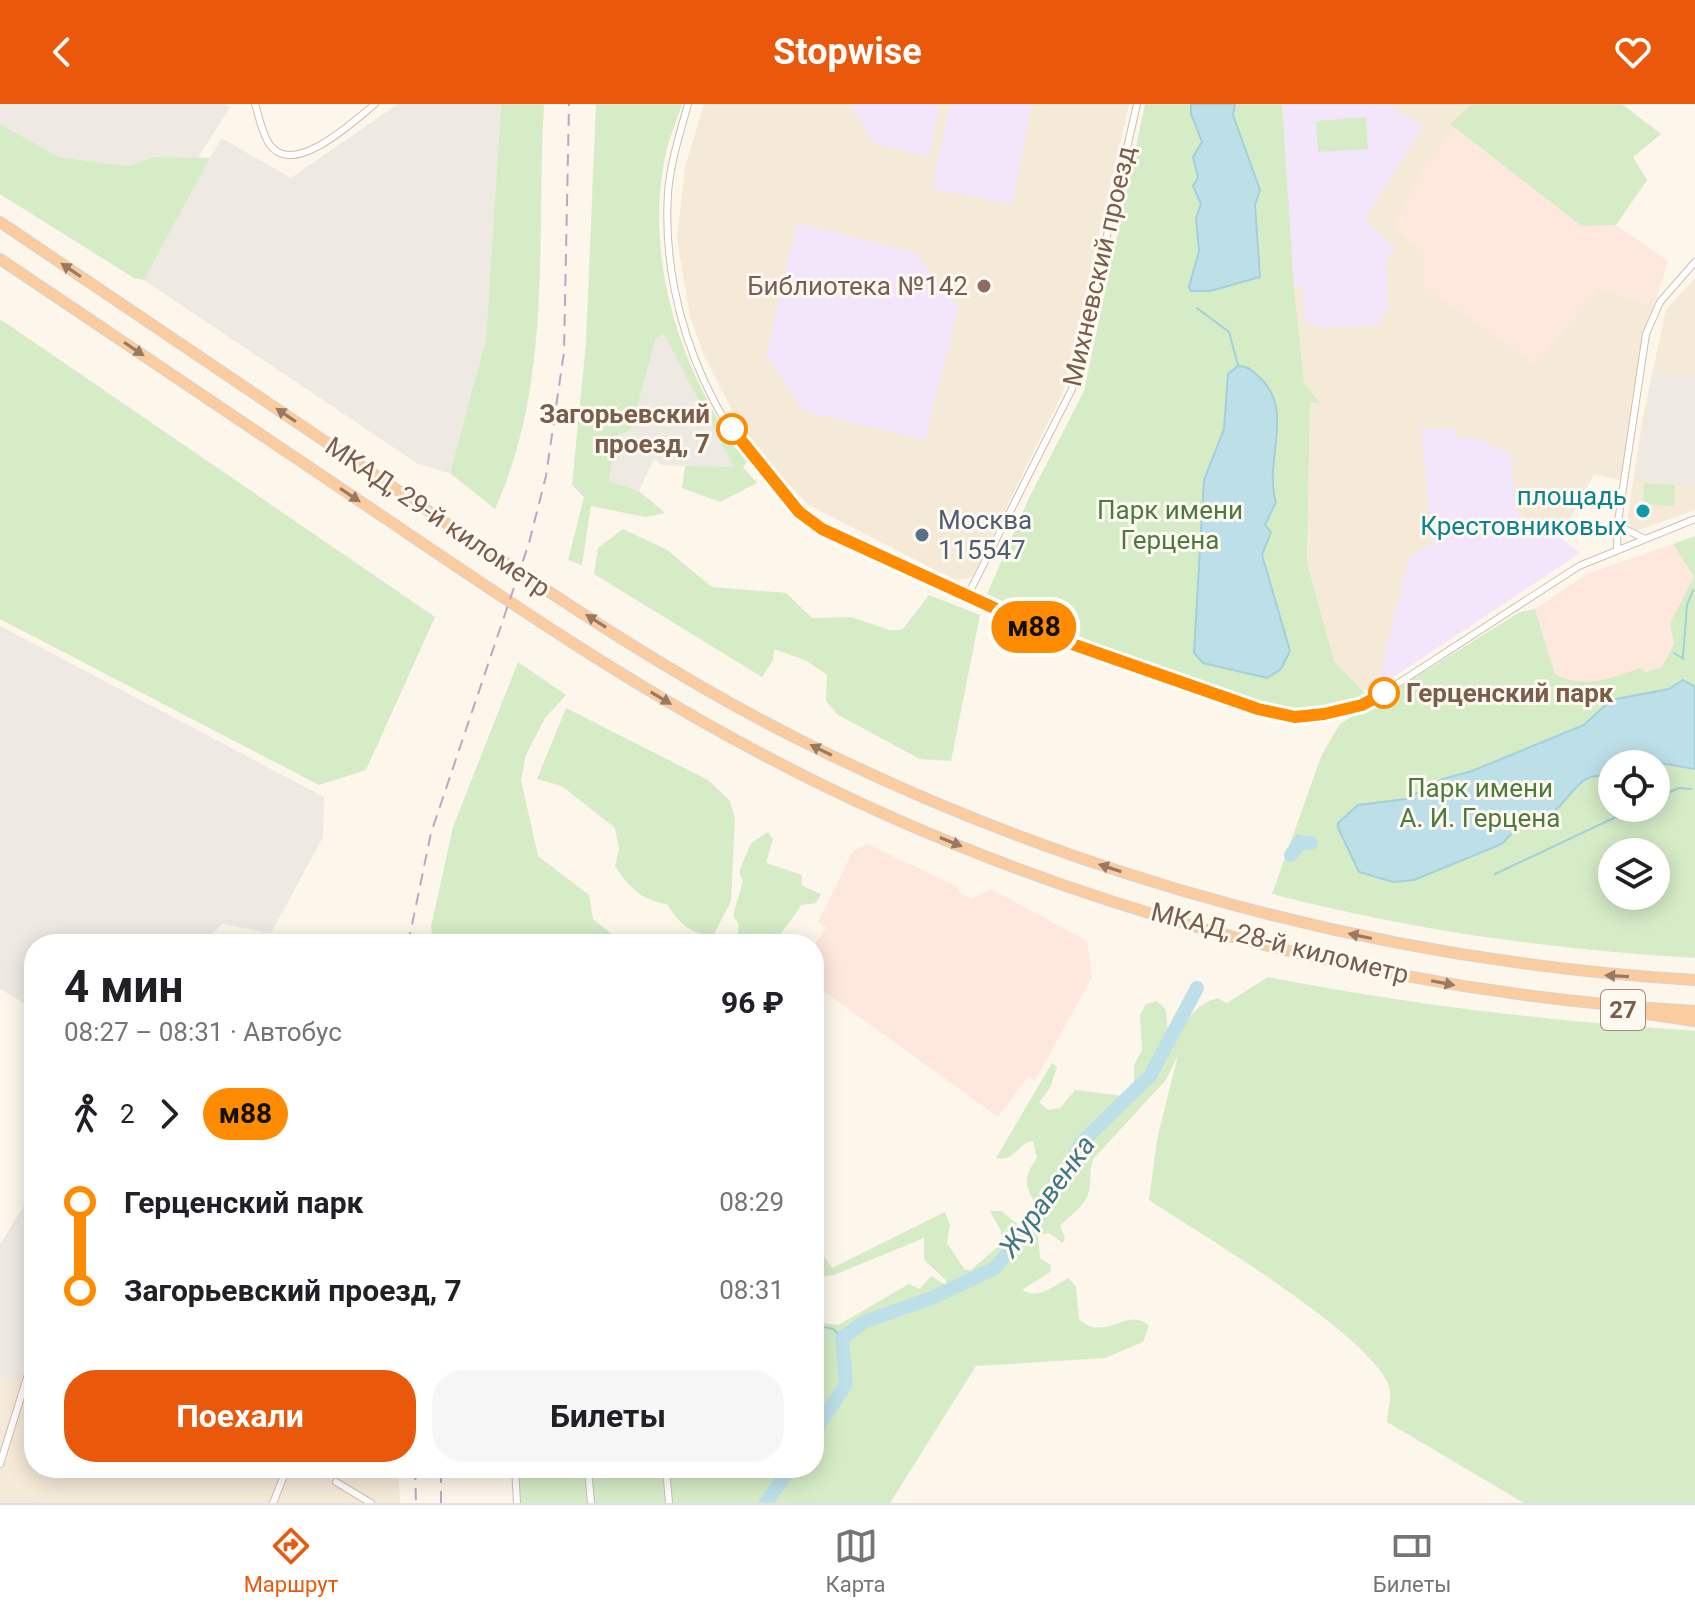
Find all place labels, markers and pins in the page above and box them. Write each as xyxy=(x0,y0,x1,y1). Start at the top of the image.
place label: Библиотека №142 xyxy=(747,271,968,301)
marker: Библиотека №142 xyxy=(975,277,993,295)
place label: Загорьевский проезд, 7 xyxy=(539,399,710,459)
marker: Загорьевский проезд, 7 xyxy=(717,414,747,444)
place label: площадь Крестовниковых xyxy=(1420,481,1627,541)
marker: площадь Крестовниковых xyxy=(1634,502,1652,520)
place label: Москва 115547 xyxy=(938,505,1032,565)
marker: Москва 115547 xyxy=(913,526,931,544)
marker: Герценский парк xyxy=(1369,678,1399,708)
place label: Герценский парк xyxy=(1406,678,1614,708)

